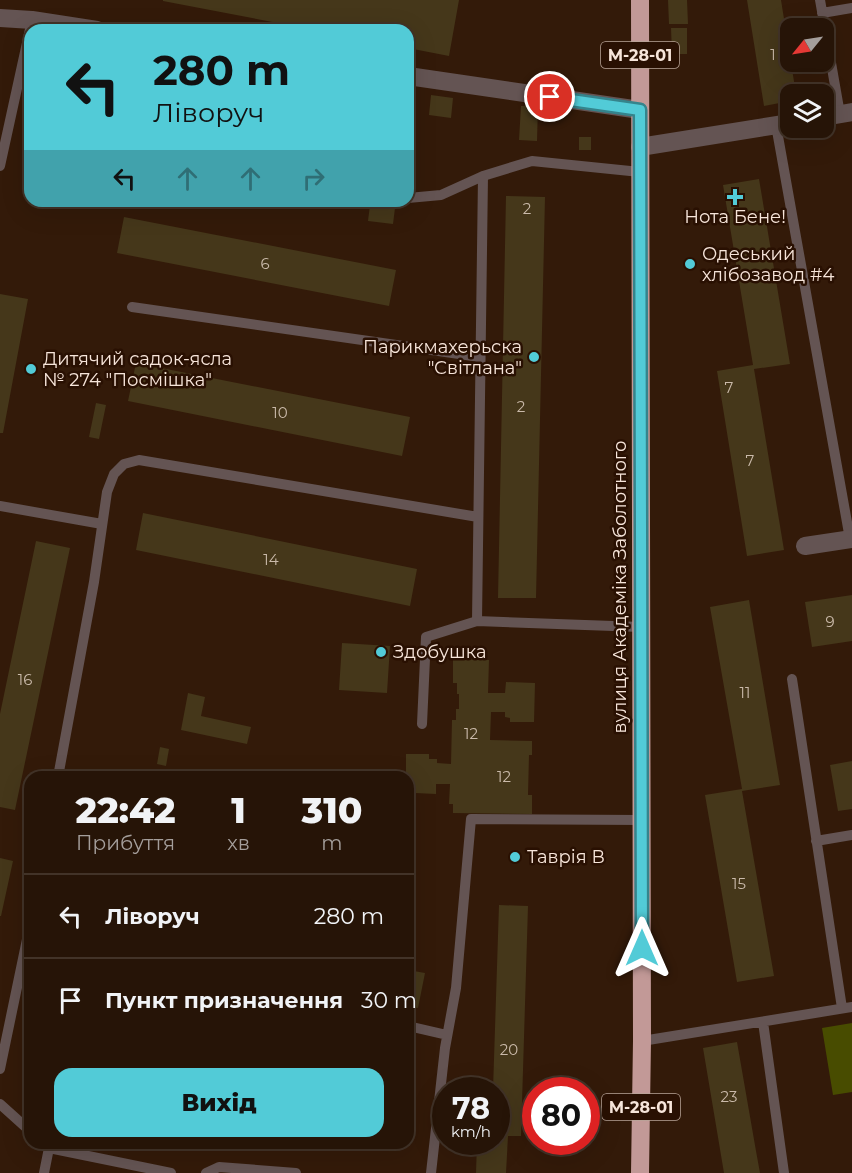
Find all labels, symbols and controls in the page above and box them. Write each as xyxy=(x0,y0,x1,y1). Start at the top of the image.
north arrow xyxy=(780,18,834,72)
map controls xyxy=(780,18,834,138)
road number: М-28-01 xyxy=(601,42,679,68)
text: 280 m xyxy=(153,44,290,96)
house number: 1 xyxy=(770,45,776,64)
icon: left xyxy=(54,48,132,126)
pin xyxy=(524,71,575,122)
icon: arrive xyxy=(533,80,566,113)
button: layers xyxy=(780,84,834,138)
text: Ліворуч xyxy=(153,96,265,129)
icon: left xyxy=(108,162,141,195)
icon: ahead xyxy=(171,162,204,195)
icon: ahead xyxy=(234,162,267,195)
icon: right xyxy=(297,162,330,195)
marker: Нота Бене! xyxy=(728,190,742,204)
house number: 2 xyxy=(523,199,531,218)
place label: Нота Бене! xyxy=(684,206,786,228)
place label: Одеський хлібозавод #4 xyxy=(702,243,834,286)
house number: 6 xyxy=(260,254,270,273)
marker: Одеський хлібозавод #4 xyxy=(683,257,697,271)
place label: Парикмахерьска "Світлана" xyxy=(363,336,522,379)
place label: Дитячий садок-ясла № 274 "Посмішка" xyxy=(43,348,232,391)
marker: Парикмахерьска "Світлана" xyxy=(527,350,541,364)
marker: Дитячий садок-ясла № 274 "Посмішка" xyxy=(24,362,38,376)
house number: 7 xyxy=(725,378,734,397)
house number: 2 xyxy=(517,397,525,416)
house number: 10 xyxy=(272,403,288,422)
street label: вулиця Академіка Заболотного xyxy=(609,441,631,733)
house number: 7 xyxy=(746,451,755,470)
house number: 14 xyxy=(263,550,279,569)
house number: 9 xyxy=(825,612,835,631)
place label: Здобушка xyxy=(393,641,486,663)
marker: Здобушка xyxy=(374,645,388,659)
house number: 16 xyxy=(18,670,32,689)
house number: 11 xyxy=(740,683,750,702)
house number: 12 xyxy=(464,724,478,743)
house number: 12 xyxy=(497,767,511,786)
text: 22:42 xyxy=(76,788,176,832)
text: 1 xyxy=(231,788,246,832)
text: 310 xyxy=(301,788,362,832)
text: Прибуття xyxy=(76,831,175,855)
text: хв xyxy=(227,831,250,855)
text: m xyxy=(321,831,343,855)
place label: Таврія В xyxy=(527,846,605,868)
marker: Таврія В xyxy=(508,850,522,864)
house number: 15 xyxy=(732,874,746,893)
icon: left xyxy=(54,900,87,933)
text: Ліворуч xyxy=(105,903,200,930)
text: 280 m xyxy=(314,903,384,930)
position arrow xyxy=(610,916,674,980)
icon: arrive xyxy=(54,984,87,1017)
text: Пункт призначення xyxy=(105,987,343,1014)
text: 30 m xyxy=(361,987,417,1014)
house number: 20 xyxy=(500,1040,518,1059)
button: Вихід xyxy=(54,1068,384,1137)
speed limit sign: 80 xyxy=(522,1077,600,1155)
house number: 23 xyxy=(721,1087,737,1106)
text: 78 xyxy=(452,1090,490,1127)
road number: М-28-01 xyxy=(602,1094,680,1120)
text: km/h xyxy=(451,1122,491,1141)

